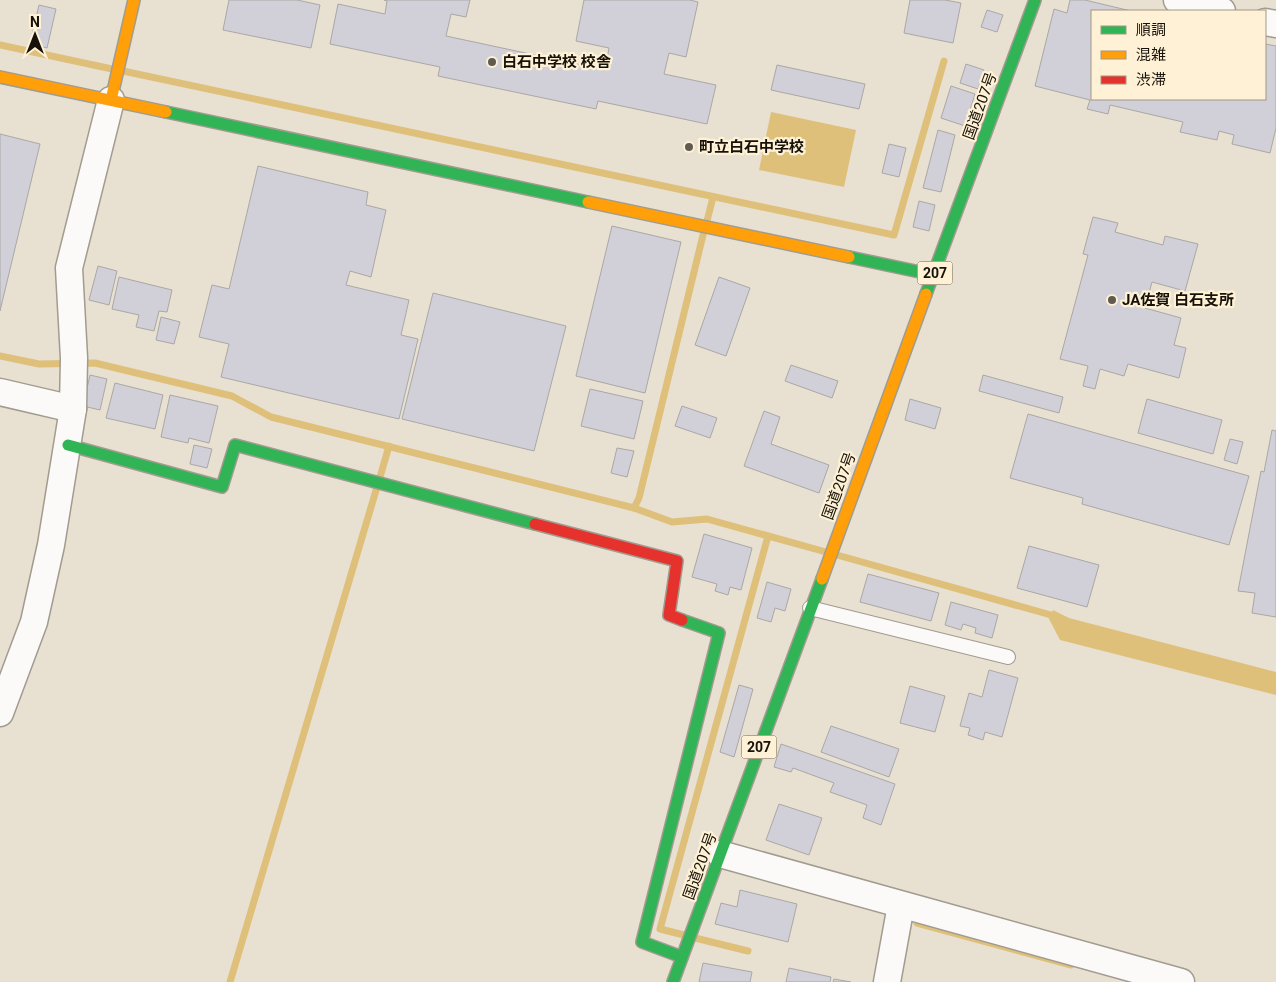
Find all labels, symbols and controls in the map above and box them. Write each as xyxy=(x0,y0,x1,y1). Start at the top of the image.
north arrow xyxy=(10,10,60,60)
legend xyxy=(1091,10,1266,100)
text: N xyxy=(30,14,40,30)
text: 順調 xyxy=(1136,21,1166,39)
text: 混雑 xyxy=(1136,46,1166,64)
place label: 白石中学校 校舎 xyxy=(502,53,612,71)
marker: 白石中学校 校舎 xyxy=(486,56,498,68)
street label: 国道207号 xyxy=(960,70,1000,142)
text: 渋滞 xyxy=(1136,71,1166,89)
place label: 町立白石中学校 xyxy=(699,138,804,156)
marker: 町立白石中学校 xyxy=(683,141,695,153)
road number: 207 xyxy=(918,262,952,284)
place label: JA佐賀 白石支所 xyxy=(1122,291,1234,309)
marker: JA佐賀 白石支所 xyxy=(1106,294,1118,306)
street label: 国道207号 xyxy=(819,450,859,522)
road number: 207 xyxy=(742,736,776,759)
street label: 国道207号 xyxy=(680,830,720,902)

